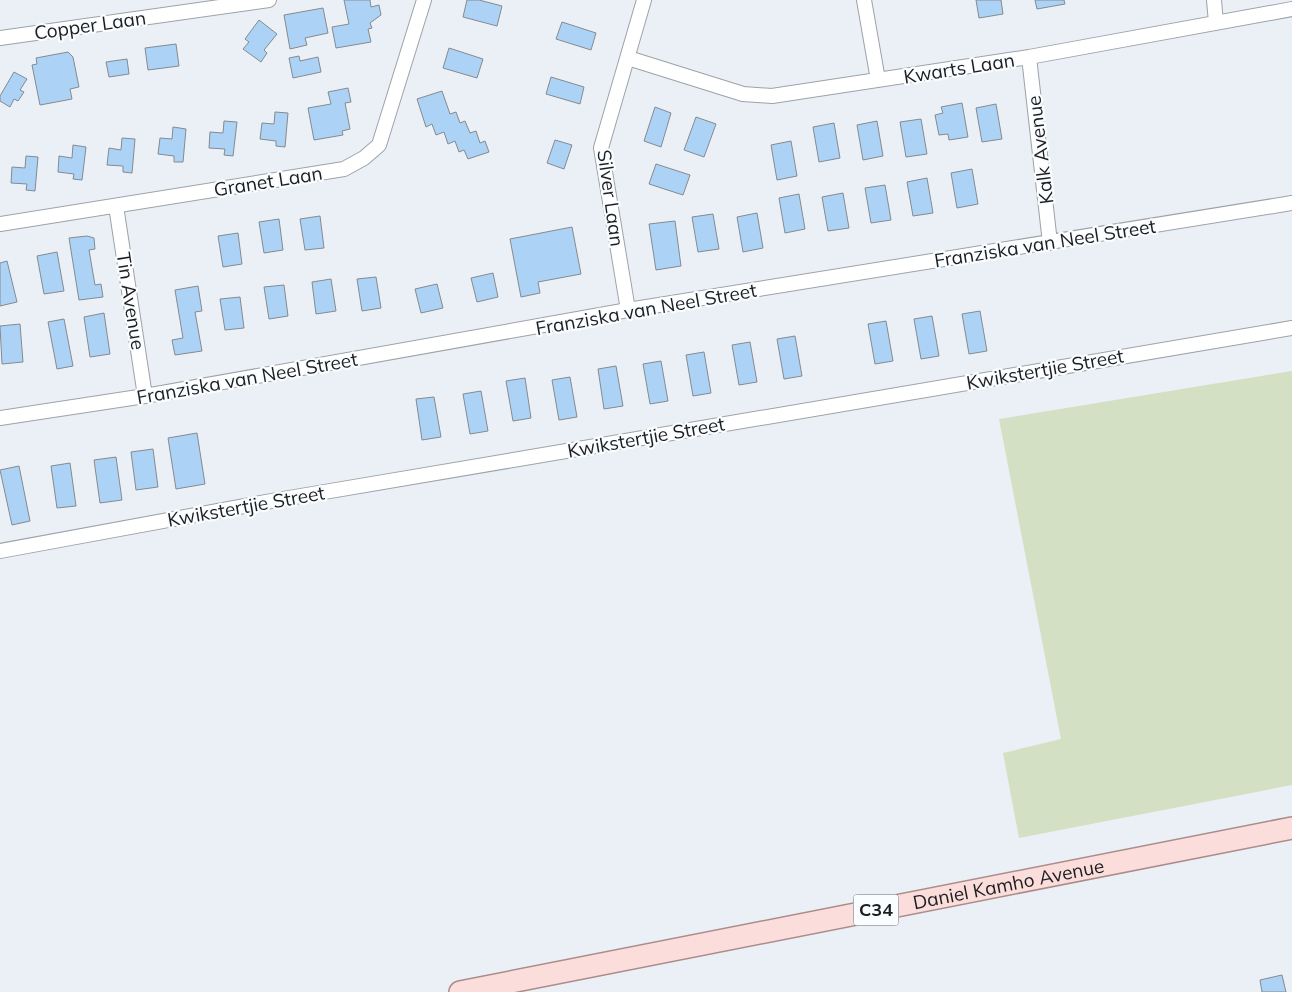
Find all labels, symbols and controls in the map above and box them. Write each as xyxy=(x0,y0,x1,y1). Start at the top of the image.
street label: Copper Laan xyxy=(33,5,147,45)
street label: Kwarts Laan xyxy=(902,47,1016,89)
street label: Kalk Avenue xyxy=(1021,94,1059,206)
street label: Silver Laan xyxy=(592,148,630,248)
street label: Granet Laan xyxy=(212,161,324,201)
street label: Franziska van Neel Street xyxy=(933,214,1158,272)
street label: Tin Avenue xyxy=(111,251,151,351)
street label: Franziska van Neel Street xyxy=(534,278,759,340)
street label: Kwikstertjie Street xyxy=(964,343,1126,395)
street label: Franziska van Neel Street xyxy=(135,347,360,409)
street label: Kwikstertjie Street xyxy=(565,411,727,463)
street label: Kwikstertjie Street xyxy=(165,480,327,532)
street label: Daniel Kamho Avenue xyxy=(911,853,1106,914)
road number: C34 xyxy=(854,894,898,926)

